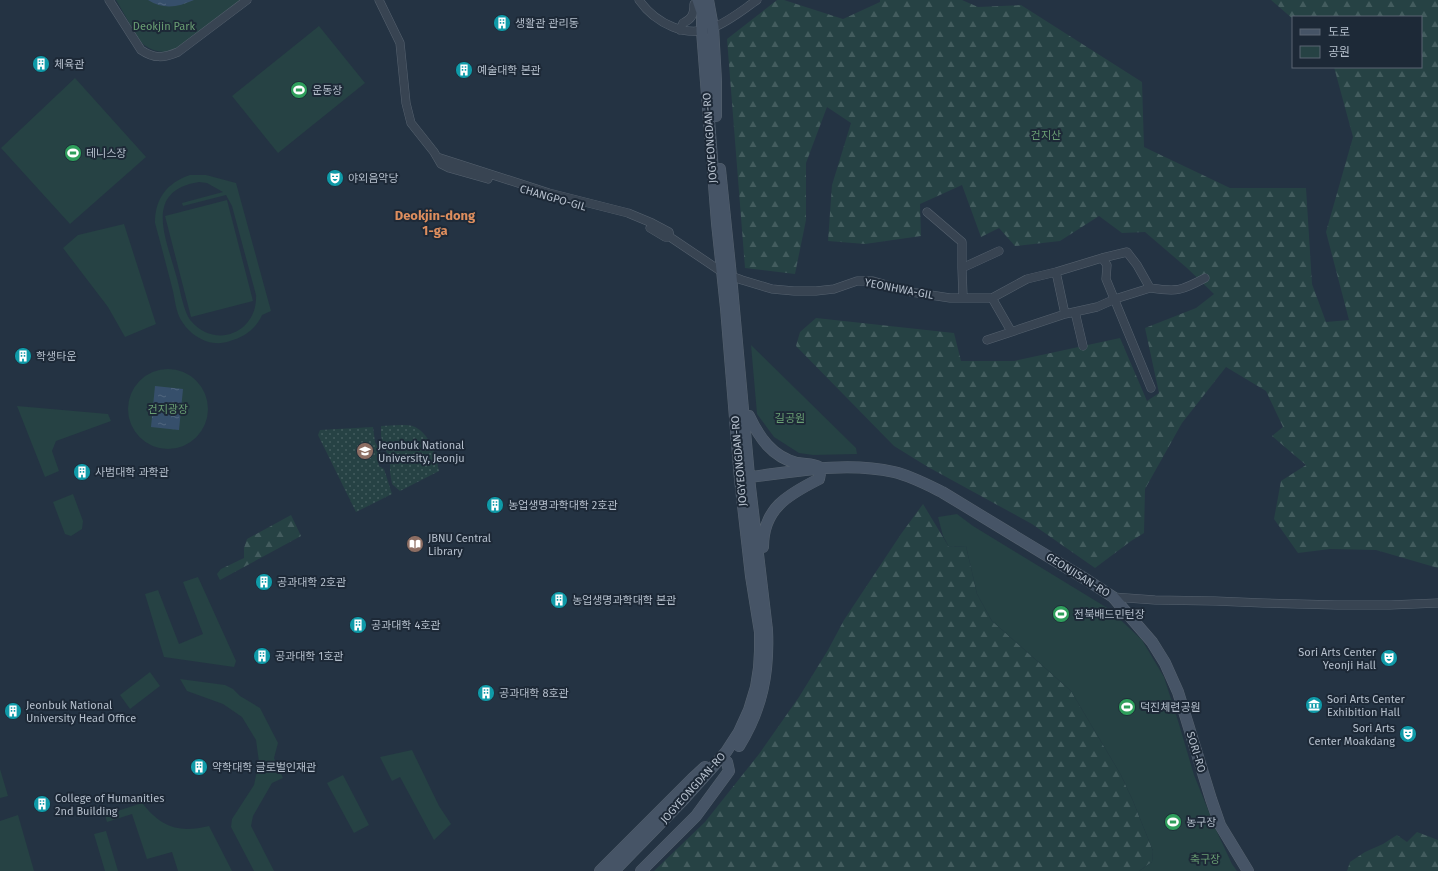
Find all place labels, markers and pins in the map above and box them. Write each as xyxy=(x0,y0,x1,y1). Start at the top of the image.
building icon: 생활관 관리동 xyxy=(492,13,512,33)
place label: 생활관 관리동 xyxy=(515,17,579,30)
building icon: 체육관 xyxy=(31,54,51,74)
place label: 체육관 xyxy=(54,58,84,71)
building icon: 예술대학 본관 xyxy=(454,60,474,80)
place label: 예술대학 본관 xyxy=(477,64,541,77)
sports icon: 운동장 xyxy=(289,80,309,100)
place label: 운동장 xyxy=(312,84,342,97)
sports icon: 테니스장 xyxy=(63,143,83,163)
place label: 테니스장 xyxy=(86,147,126,160)
theatre icon: 야외음악당 xyxy=(325,168,345,188)
place label: 야외음악당 xyxy=(348,172,399,185)
building icon: 학생타운 xyxy=(13,346,33,366)
place label: 학생타운 xyxy=(36,350,76,363)
place label: Jeonbuk National University, Jeonju xyxy=(378,439,465,465)
school or university icon: Jeonbuk National University, Jeonju xyxy=(355,441,375,461)
building icon: 사범대학 과학관 xyxy=(72,462,92,482)
place label: 사범대학 과학관 xyxy=(95,466,169,479)
building icon: 농업생명과학대학 2호관 xyxy=(485,495,505,515)
place label: 농업생명과학대학 2호관 xyxy=(508,499,618,512)
place label: JBNU Central Library xyxy=(428,532,491,558)
library icon: JBNU Central Library xyxy=(405,534,425,554)
building icon: 공과대학 2호관 xyxy=(254,572,274,592)
place label: 공과대학 2호관 xyxy=(277,576,346,589)
building icon: 농업생명과학대학 본관 xyxy=(549,590,569,610)
place label: 농업생명과학대학 본관 xyxy=(572,594,676,607)
sports icon: 전북배드민턴장 xyxy=(1051,604,1071,624)
place label: 전북배드민턴장 xyxy=(1074,608,1145,621)
building icon: 공과대학 4호관 xyxy=(348,615,368,635)
place label: 공과대학 4호관 xyxy=(371,619,441,632)
building icon: 공과대학 1호관 xyxy=(252,646,272,666)
place label: Sori Arts Center Yeonji Hall xyxy=(1298,646,1377,672)
theatre icon: Sori Arts Center Yeonji Hall xyxy=(1379,648,1399,668)
place label: 공과대학 1호관 xyxy=(275,650,343,663)
building icon: 공과대학 8호관 xyxy=(476,683,496,703)
place label: 공과대학 8호관 xyxy=(499,687,569,700)
place label: Sori Arts Center Exhibition Hall xyxy=(1327,693,1405,719)
museum icon: Sori Arts Center Exhibition Hall xyxy=(1304,695,1324,715)
sports icon: 덕진체련공원 xyxy=(1117,697,1137,717)
place label: Jeonbuk National University Head Office xyxy=(26,699,136,725)
building icon: Jeonbuk National University Head Office xyxy=(3,701,23,721)
place label: 덕진체련공원 xyxy=(1140,701,1201,714)
place label: Sori Arts Center Moakdang xyxy=(1309,722,1395,748)
theatre icon: Sori Arts Center Moakdang xyxy=(1398,724,1418,744)
building icon: 약학대학 글로벌인재관 xyxy=(189,757,209,777)
place label: 약학대학 글로벌인재관 xyxy=(212,761,316,774)
place label: College of Humanities 2nd Building xyxy=(55,792,164,818)
building icon: College of Humanities 2nd Building xyxy=(32,794,52,814)
sports icon: 농구장 xyxy=(1163,812,1183,832)
place label: 농구장 xyxy=(1186,816,1216,829)

